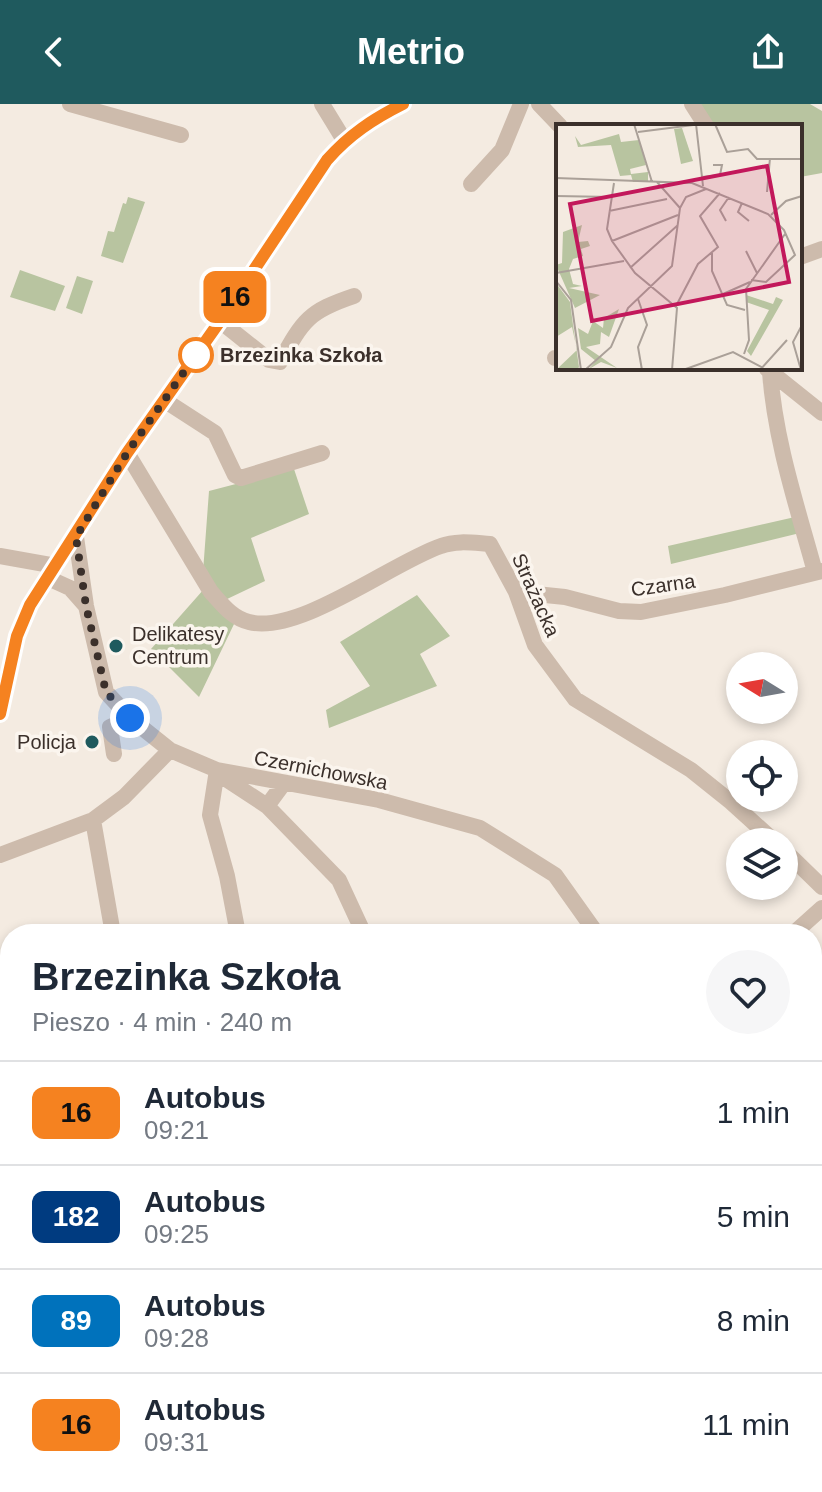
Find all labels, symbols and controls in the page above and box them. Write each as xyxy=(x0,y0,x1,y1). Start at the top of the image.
icon: back xyxy=(32,30,76,74)
icon: share xyxy=(746,30,790,74)
text: Metrio xyxy=(357,31,465,72)
inset map xyxy=(556,124,802,370)
line badge: 16 xyxy=(199,271,271,323)
text: 16 xyxy=(219,281,251,312)
marker: Brzezinka Szkoła xyxy=(179,338,213,372)
place label: Brzezinka Szkoła xyxy=(220,344,383,366)
street label: Strażacka xyxy=(508,550,564,641)
street label: Czarna xyxy=(630,569,697,600)
place label: Delikatesy Centrum xyxy=(132,623,224,668)
marker: Delikatesy Centrum xyxy=(107,637,125,655)
north arrow xyxy=(726,652,798,724)
map controls xyxy=(726,652,798,900)
your location xyxy=(110,698,150,738)
place label: Policja xyxy=(17,731,77,753)
marker: Policja xyxy=(83,733,101,751)
button: locate xyxy=(726,740,798,812)
street label: Czernichowska xyxy=(252,746,391,794)
button: layers xyxy=(726,828,798,900)
button: heart xyxy=(706,950,790,1034)
text: Brzezinka Szkoła xyxy=(32,956,340,998)
text: Pieszo · 4 min · 240 m xyxy=(32,1007,292,1037)
text: Autobus xyxy=(144,1081,266,1114)
text: 1 min xyxy=(717,1096,790,1129)
text: 16 xyxy=(60,1097,92,1128)
text: 09:21 xyxy=(144,1115,209,1145)
text: Autobus xyxy=(144,1185,266,1218)
text: 5 min xyxy=(717,1200,790,1233)
text: 182 xyxy=(53,1201,99,1232)
text: 09:25 xyxy=(144,1219,209,1249)
text: Autobus xyxy=(144,1289,266,1322)
text: 8 min xyxy=(717,1304,790,1337)
text: 89 xyxy=(60,1305,92,1336)
text: 09:28 xyxy=(144,1323,209,1353)
text: Autobus xyxy=(144,1393,266,1426)
text: 11 min xyxy=(702,1408,790,1441)
text: 16 xyxy=(60,1409,92,1440)
text: 09:31 xyxy=(144,1427,209,1457)

